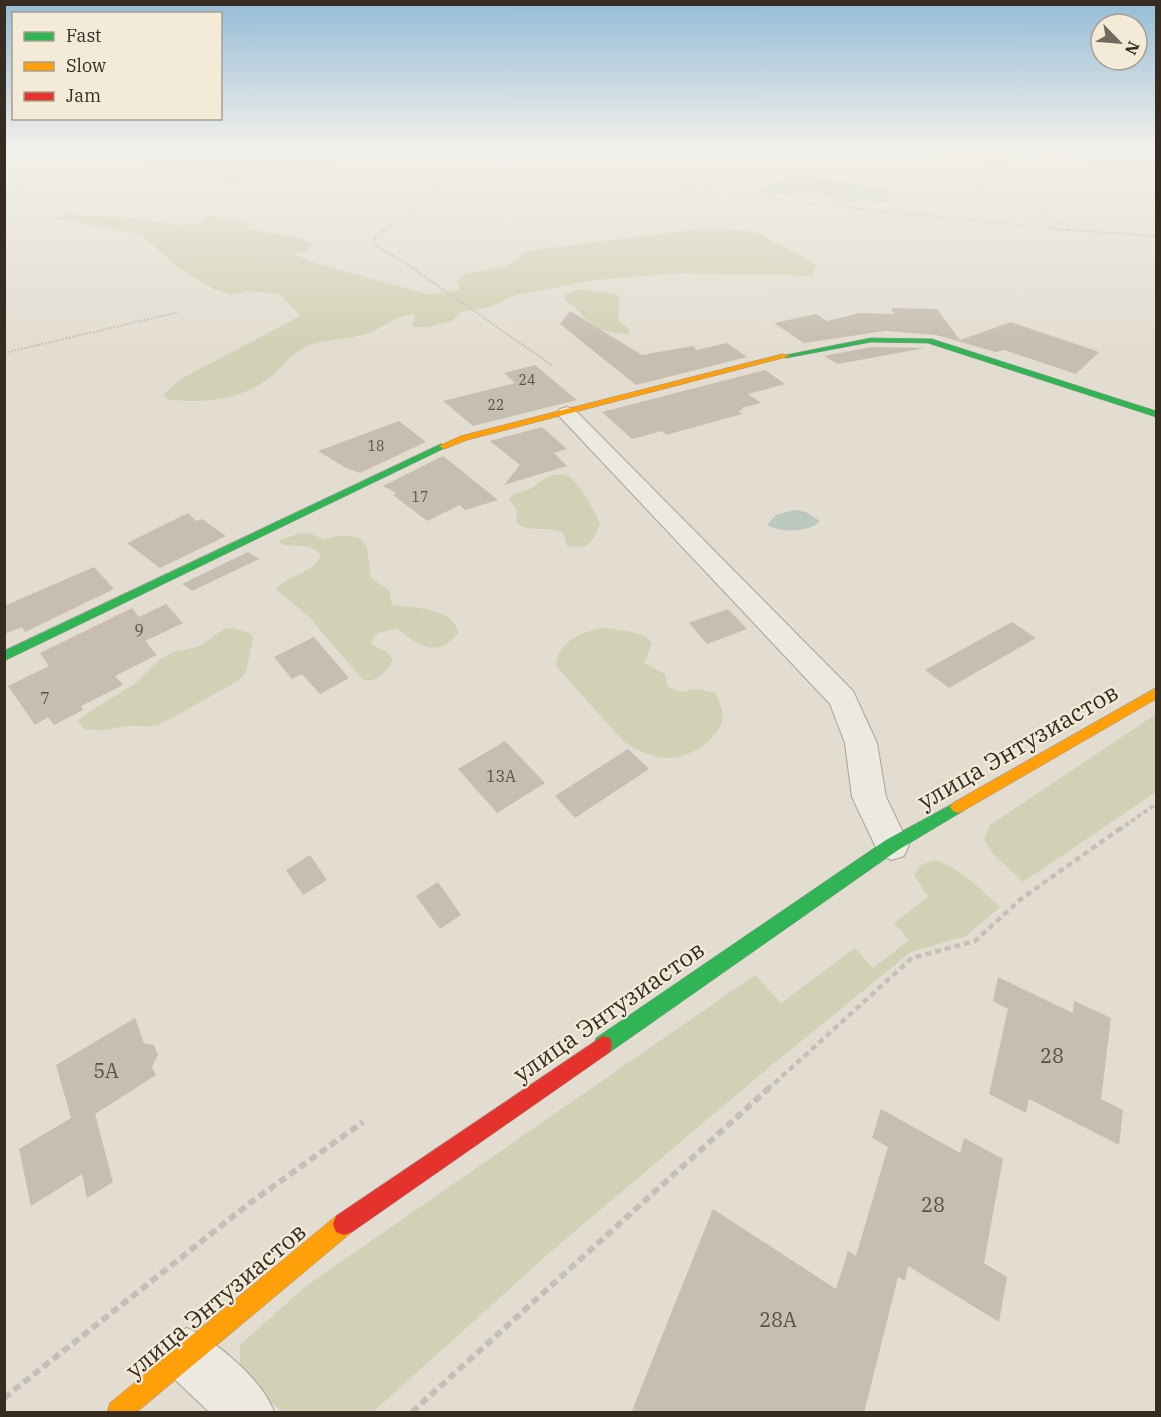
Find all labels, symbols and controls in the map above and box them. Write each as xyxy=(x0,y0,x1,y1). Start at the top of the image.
legend xyxy=(12,12,222,120)
north arrow xyxy=(1089,12,1149,72)
text: Fast xyxy=(66,24,101,47)
text: N xyxy=(1121,38,1144,58)
text: Slow xyxy=(66,54,106,77)
text: Jam xyxy=(66,84,101,107)
house number: 24 xyxy=(519,371,535,389)
house number: 22 xyxy=(488,396,504,414)
house number: 18 xyxy=(368,437,384,455)
house number: 17 xyxy=(412,488,428,506)
house number: 9 xyxy=(134,620,144,640)
street label: улица Энтузиастов xyxy=(911,676,1124,817)
house number: 7 xyxy=(40,688,50,708)
house number: 13А xyxy=(486,766,516,786)
street label: улица Энтузиастов xyxy=(507,933,710,1089)
house number: 28 xyxy=(1040,1042,1064,1069)
house number: 5А xyxy=(93,1057,119,1084)
house number: 28 xyxy=(921,1191,945,1218)
street label: улица Энтузиастов xyxy=(118,1215,312,1385)
house number: 28А xyxy=(759,1306,797,1333)

